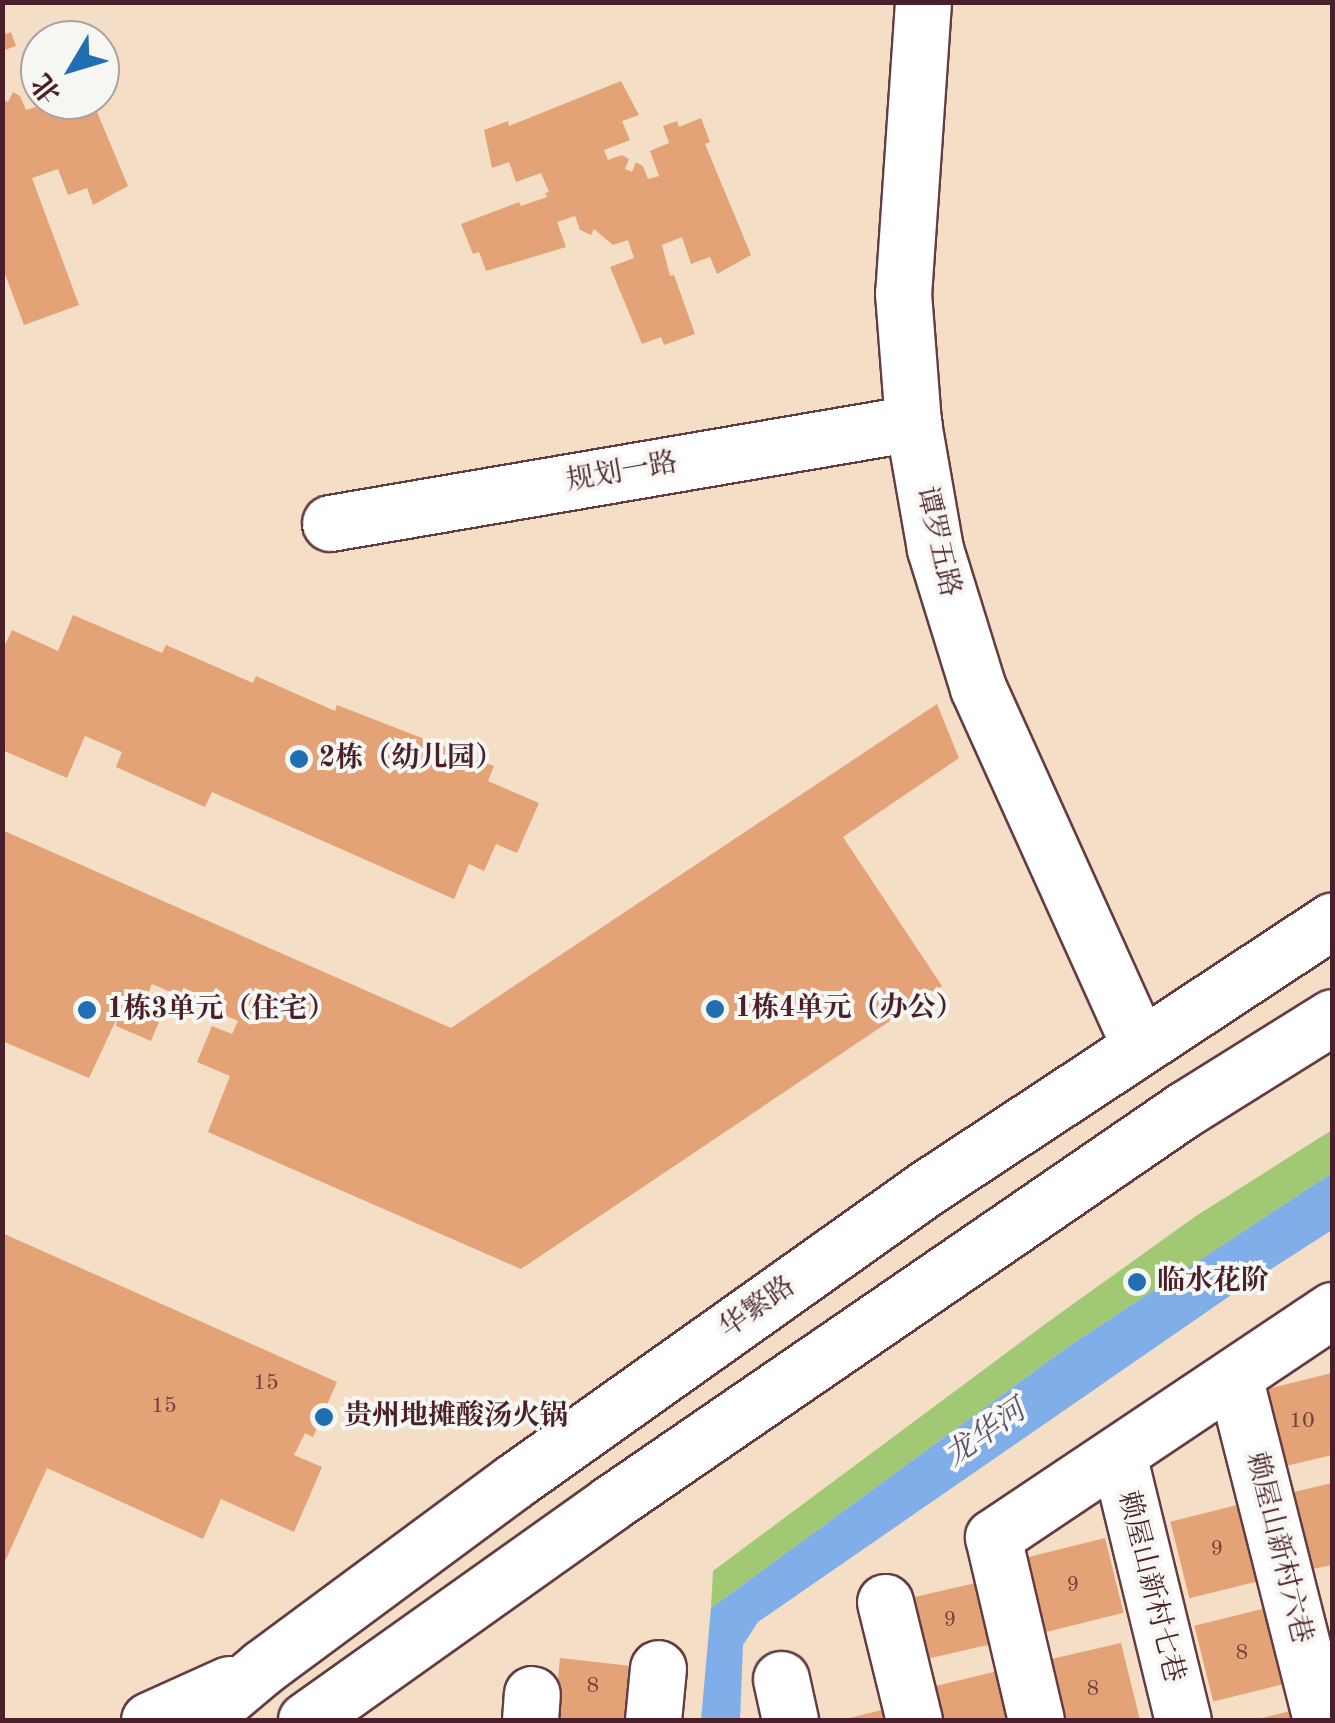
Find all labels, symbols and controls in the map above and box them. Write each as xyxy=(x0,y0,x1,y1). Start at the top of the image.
north arrow xyxy=(20,20,120,120)
text: 北 xyxy=(28,68,68,107)
street label: 规划一路 xyxy=(564,447,680,499)
street label: 谭罗五路 xyxy=(908,484,966,600)
place label: 2栋（幼儿园） xyxy=(319,742,503,776)
marker: 2栋（幼儿园） xyxy=(288,748,310,770)
place label: 1栋4单元（办公） xyxy=(735,992,963,1026)
place label: 1栋3单元（住宅） xyxy=(107,993,335,1027)
marker: 1栋4单元（办公） xyxy=(704,998,726,1020)
marker: 1栋3单元（住宅） xyxy=(76,999,98,1021)
place label: 临水花阶 xyxy=(1157,1265,1269,1299)
street label: 华繁路 xyxy=(714,1270,802,1346)
marker: 临水花阶 xyxy=(1126,1271,1148,1293)
house number: 15 xyxy=(253,1371,279,1397)
water label: 龙华河 xyxy=(939,1393,1033,1475)
house number: 15 xyxy=(151,1394,177,1420)
place label: 贵州地摊酸汤火锅 xyxy=(344,1400,568,1434)
marker: 贵州地摊酸汤火锅 xyxy=(313,1406,335,1428)
house number: 10 xyxy=(1289,1409,1315,1435)
street label: 赖屋山新村六巷 xyxy=(1238,1449,1318,1647)
street label: 赖屋山新村七巷 xyxy=(1110,1488,1190,1686)
house number: 9 xyxy=(1211,1537,1223,1563)
house number: 9 xyxy=(1067,1573,1079,1599)
house number: 9 xyxy=(944,1608,956,1634)
house number: 8 xyxy=(1236,1641,1248,1667)
house number: 8 xyxy=(587,1674,599,1700)
house number: 8 xyxy=(1087,1677,1099,1703)

